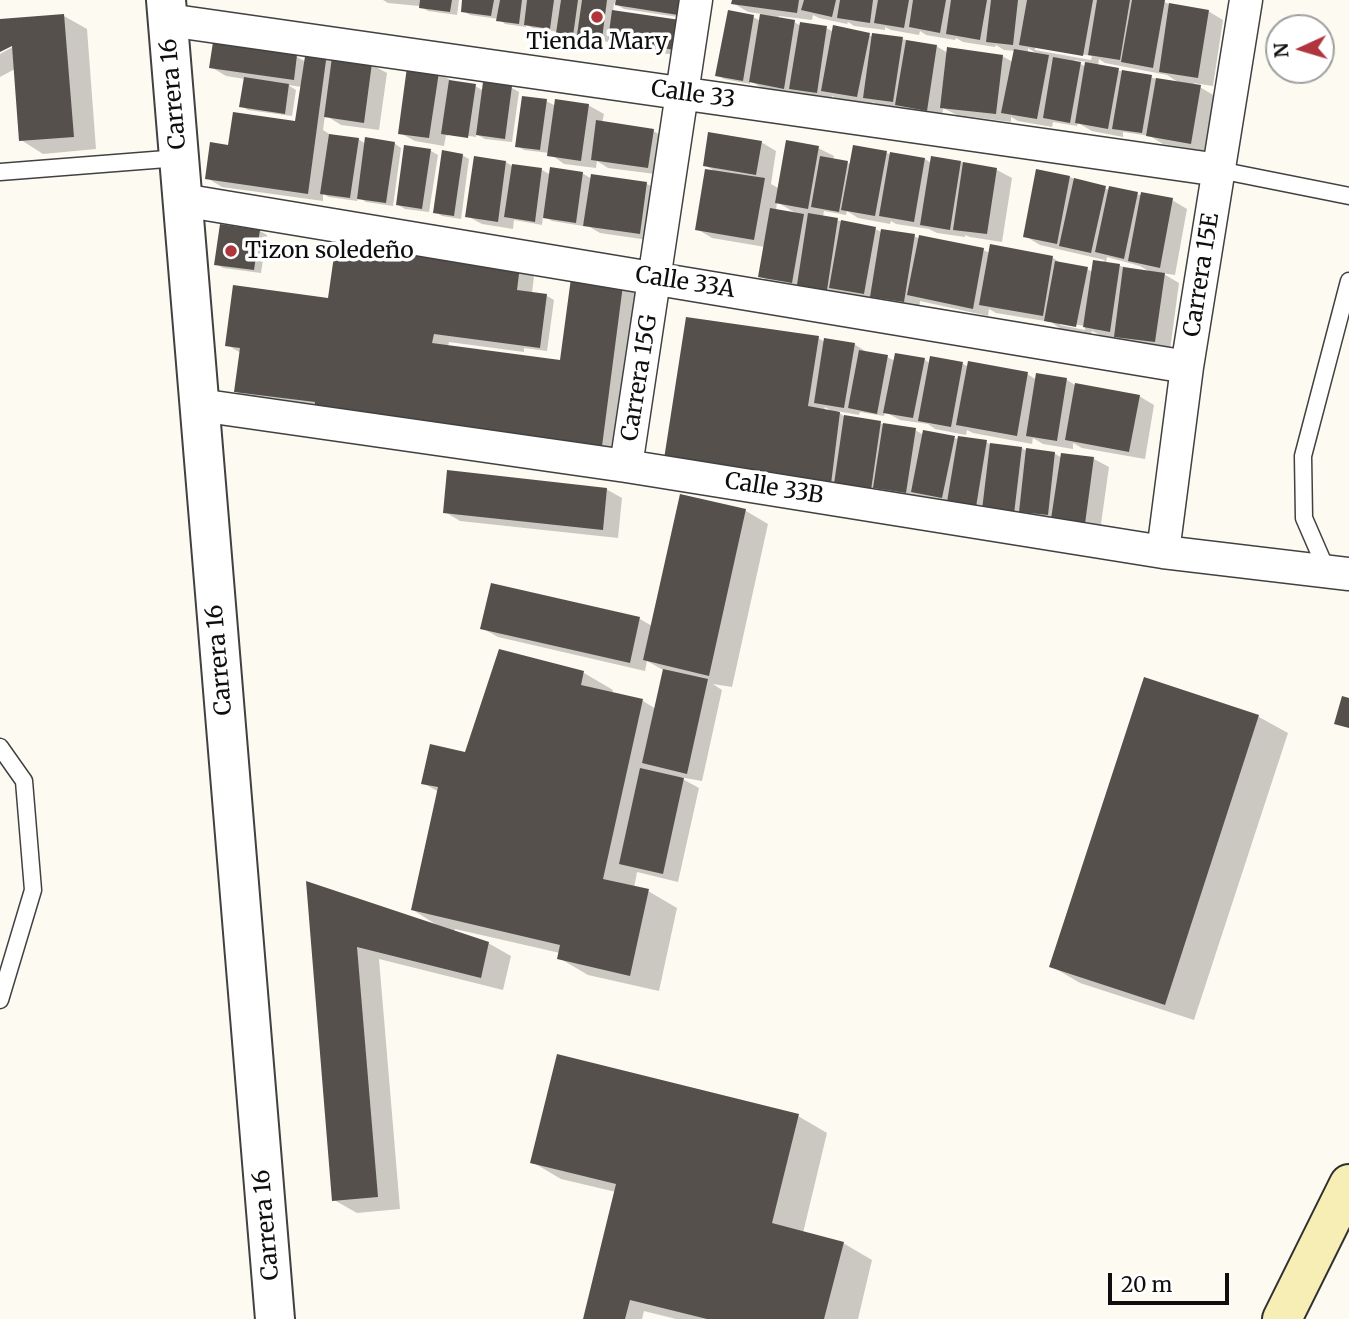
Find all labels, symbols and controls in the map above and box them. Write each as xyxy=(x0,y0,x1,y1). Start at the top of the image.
marker: Tienda Mary xyxy=(589,9,605,25)
north arrow xyxy=(1265,14,1335,84)
place label: Tienda Mary xyxy=(526,28,668,56)
street label: Carrera 16 xyxy=(155,38,193,150)
text: N xyxy=(1269,42,1294,59)
street label: Calle 33 xyxy=(649,75,737,115)
street label: Carrera 15E xyxy=(1179,211,1225,339)
place label: Tizon soledeño xyxy=(245,237,414,265)
marker: Tizon soledeño xyxy=(223,243,239,259)
street label: Calle 33A xyxy=(633,262,737,304)
street label: Carrera 15G xyxy=(616,313,664,443)
street label: Calle 33B xyxy=(723,468,825,510)
street label: Carrera 16 xyxy=(201,604,239,716)
street label: Carrera 16 xyxy=(248,1169,286,1281)
scale bar xyxy=(1111,1260,1232,1304)
text: 20 m xyxy=(1121,1271,1172,1298)

